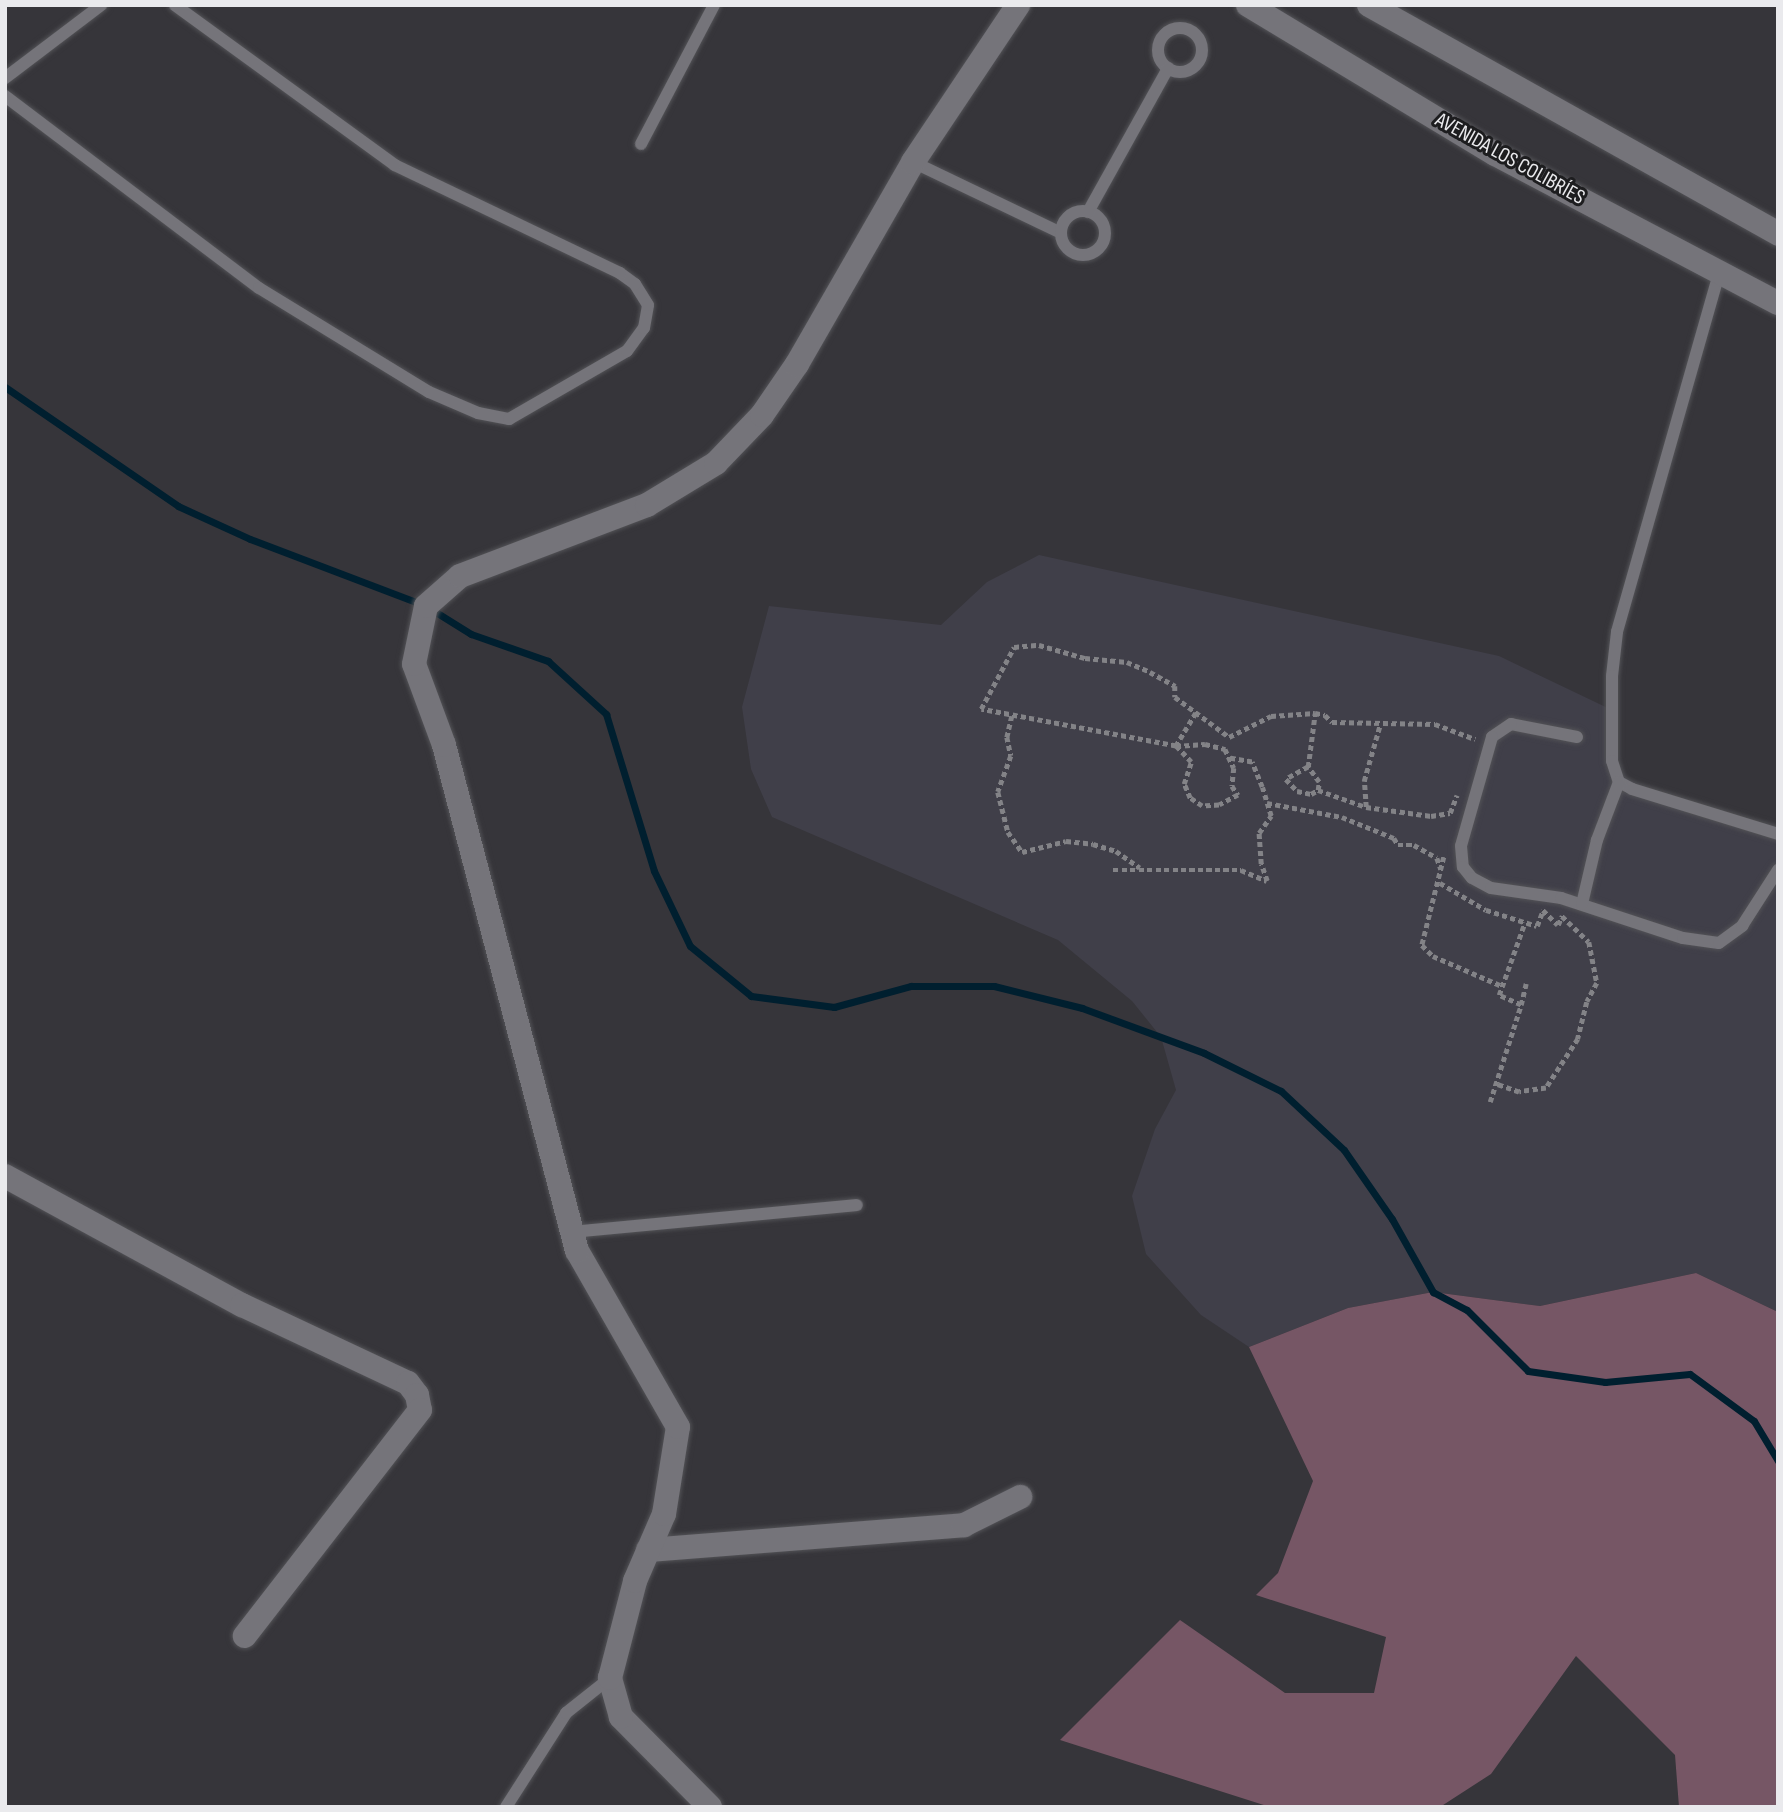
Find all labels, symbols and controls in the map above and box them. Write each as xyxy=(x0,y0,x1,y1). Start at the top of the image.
street label: AVENIDA LOS COLIBRÍES xyxy=(1431,107,1589,211)

